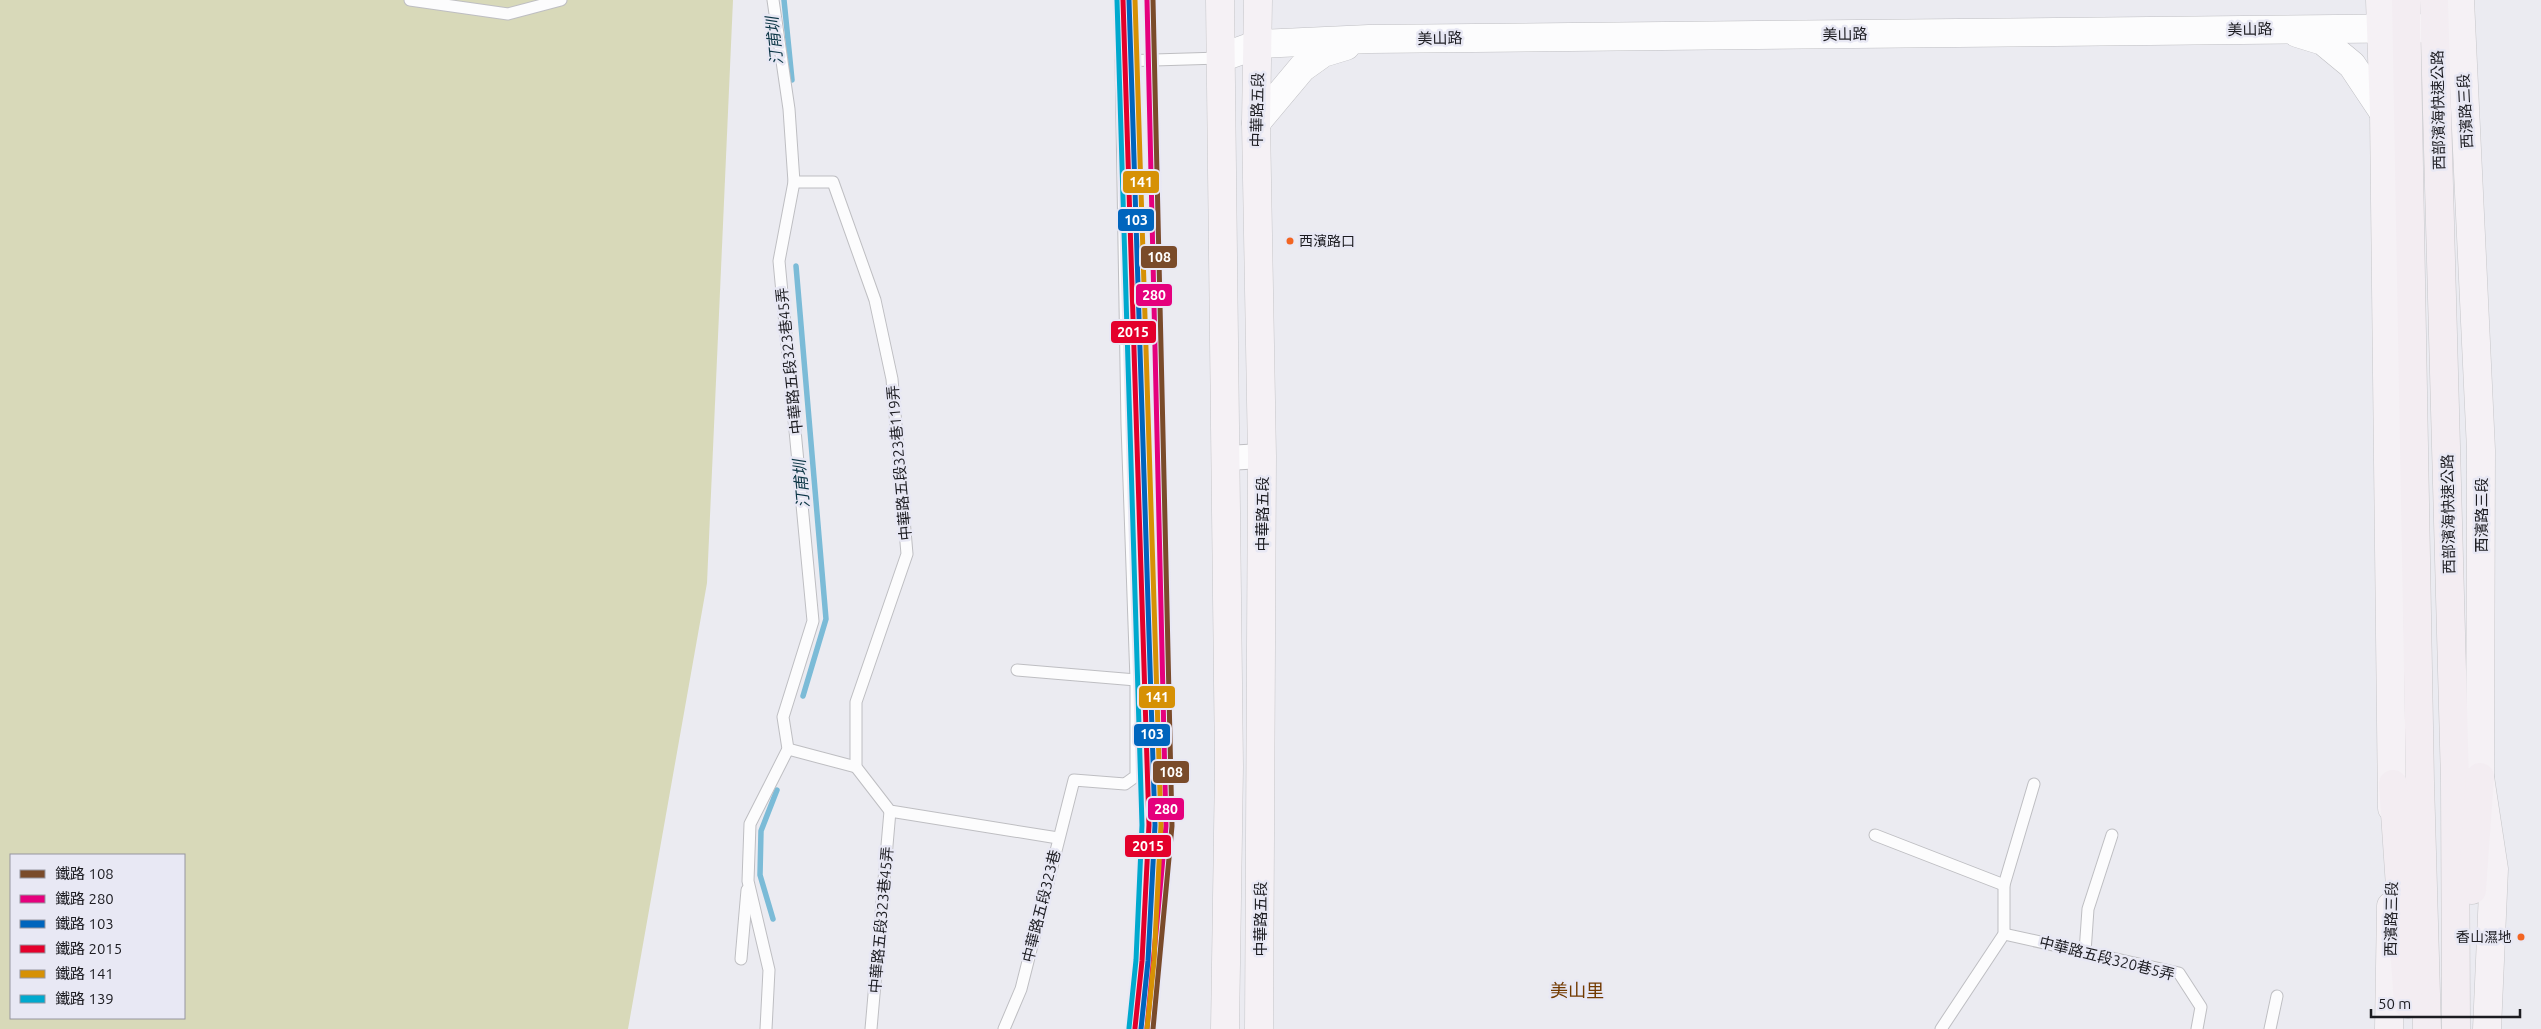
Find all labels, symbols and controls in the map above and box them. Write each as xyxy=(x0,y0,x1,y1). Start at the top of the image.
water label: 汀甫圳 xyxy=(762,14,785,66)
street label: 美山路 xyxy=(2227,20,2273,38)
street label: 美山路 xyxy=(1822,25,1868,43)
street label: 美山路 xyxy=(1417,29,1463,47)
street label: 西部濱海快速公路 xyxy=(2428,50,2448,170)
street label: 中華路五段 xyxy=(1248,72,1266,148)
street label: 西濱路三段 xyxy=(2455,73,2475,149)
line badge: 141 xyxy=(1122,170,1160,194)
text: 141 xyxy=(1129,174,1153,190)
line badge: 103 xyxy=(1117,208,1155,232)
text: 103 xyxy=(1124,212,1148,228)
place label: 西濱路口 xyxy=(1299,233,1355,249)
marker: 西濱路口 xyxy=(1285,236,1295,246)
line badge: 108 xyxy=(1140,245,1178,269)
text: 108 xyxy=(1147,249,1171,265)
line badge: 280 xyxy=(1135,283,1173,307)
street label: 中華路五段323巷45弄 xyxy=(773,287,805,435)
text: 280 xyxy=(1142,287,1166,303)
line badge: 2015 xyxy=(1110,320,1157,344)
text: 2015 xyxy=(1117,324,1149,340)
street label: 中華路五段323巷119弄 xyxy=(884,385,914,541)
street label: 西部濱海快速公路 xyxy=(2438,454,2458,574)
water label: 汀甫圳 xyxy=(790,457,812,509)
street label: 中華路五段 xyxy=(1254,476,1271,552)
street label: 西濱路三段 xyxy=(2473,477,2490,553)
line badge: 141 xyxy=(1138,685,1176,709)
text: 141 xyxy=(1145,689,1169,705)
line badge: 103 xyxy=(1133,723,1171,747)
text: 103 xyxy=(1140,726,1164,742)
line badge: 108 xyxy=(1152,760,1190,784)
text: 108 xyxy=(1159,764,1183,780)
line badge: 280 xyxy=(1147,797,1185,821)
text: 280 xyxy=(1154,801,1178,817)
line badge: 2015 xyxy=(1124,834,1172,858)
text: 2015 xyxy=(1132,838,1164,854)
street label: 中華路五段323巷45弄 xyxy=(866,846,896,994)
street label: 中華路五段323巷 xyxy=(1019,848,1063,964)
legend xyxy=(10,854,185,1019)
text: 鐵路 108 xyxy=(55,865,114,882)
street label: 中華路五段 xyxy=(1252,881,1269,957)
street label: 西濱路三段 xyxy=(2382,881,2400,957)
text: 鐵路 280 xyxy=(55,890,114,907)
text: 鐵路 103 xyxy=(55,915,114,932)
place label: 香山濕地 xyxy=(2456,929,2512,945)
marker: 香山濕地 xyxy=(2516,932,2526,942)
street label: 中華路五段320巷5弄 xyxy=(2038,933,2176,983)
text: 鐵路 2015 xyxy=(55,940,122,957)
text: 鐵路 141 xyxy=(55,965,114,982)
district label: 美山里 xyxy=(1550,980,1604,1000)
scale bar xyxy=(2371,986,2520,1018)
text: 鐵路 139 xyxy=(55,990,114,1007)
text: 50 m xyxy=(2378,995,2411,1012)

